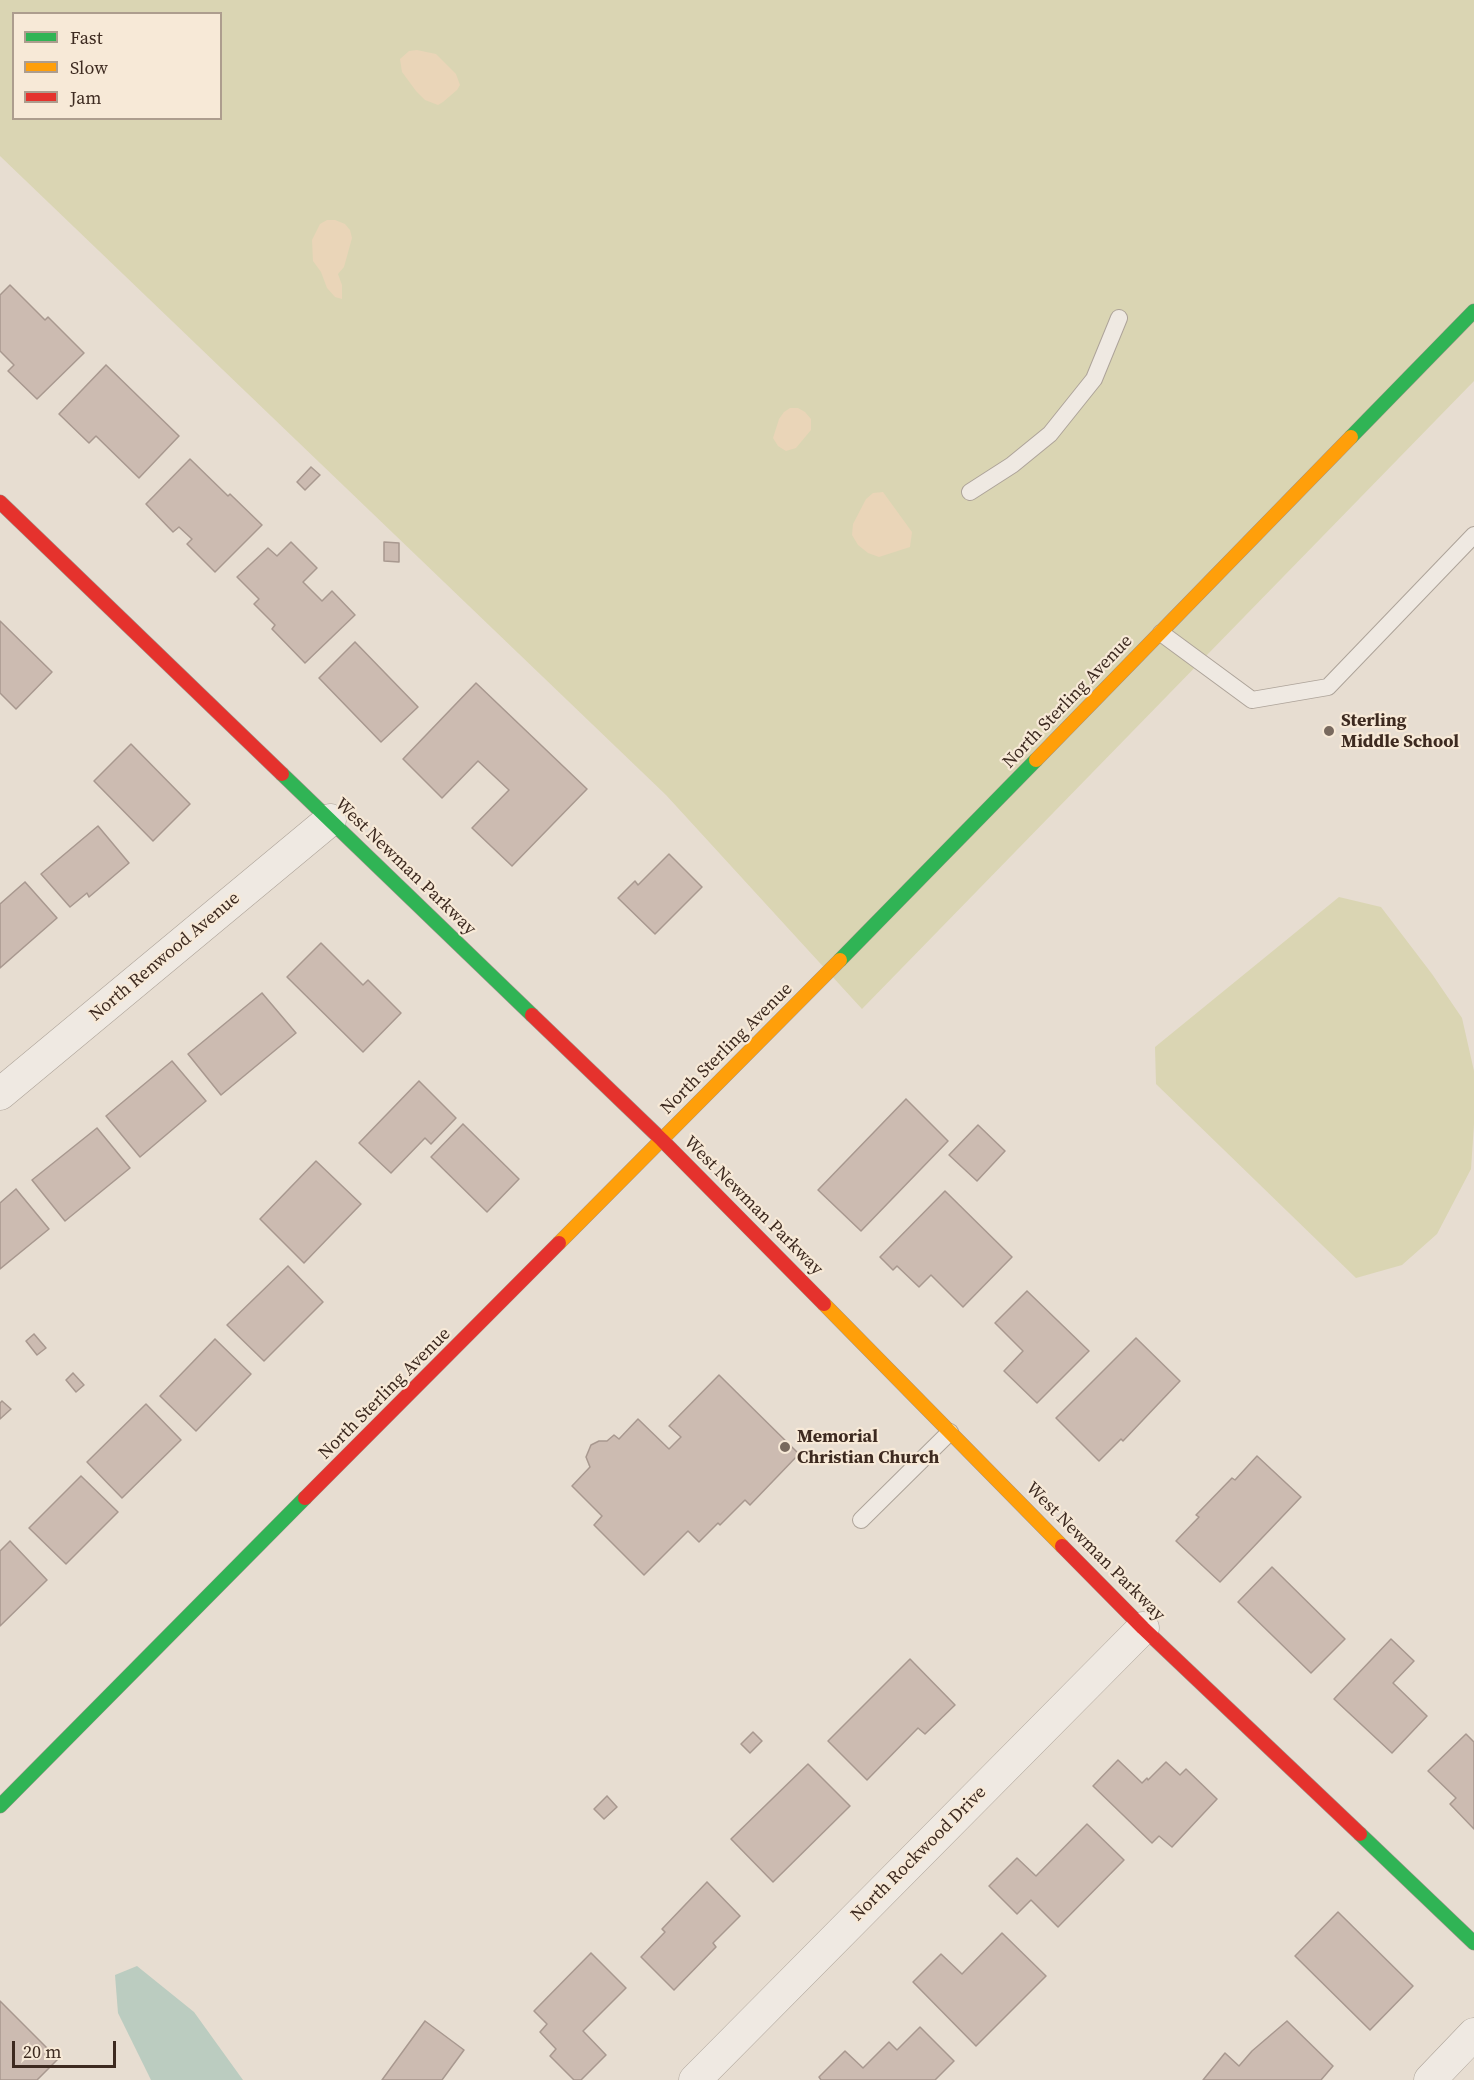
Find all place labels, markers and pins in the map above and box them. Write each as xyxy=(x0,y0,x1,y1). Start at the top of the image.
place label: Sterling Middle School xyxy=(1341,710,1459,752)
marker: Sterling Middle School xyxy=(1322,724,1336,738)
place label: Memorial Christian Church xyxy=(797,1426,939,1468)
marker: Memorial Christian Church xyxy=(778,1440,792,1454)

